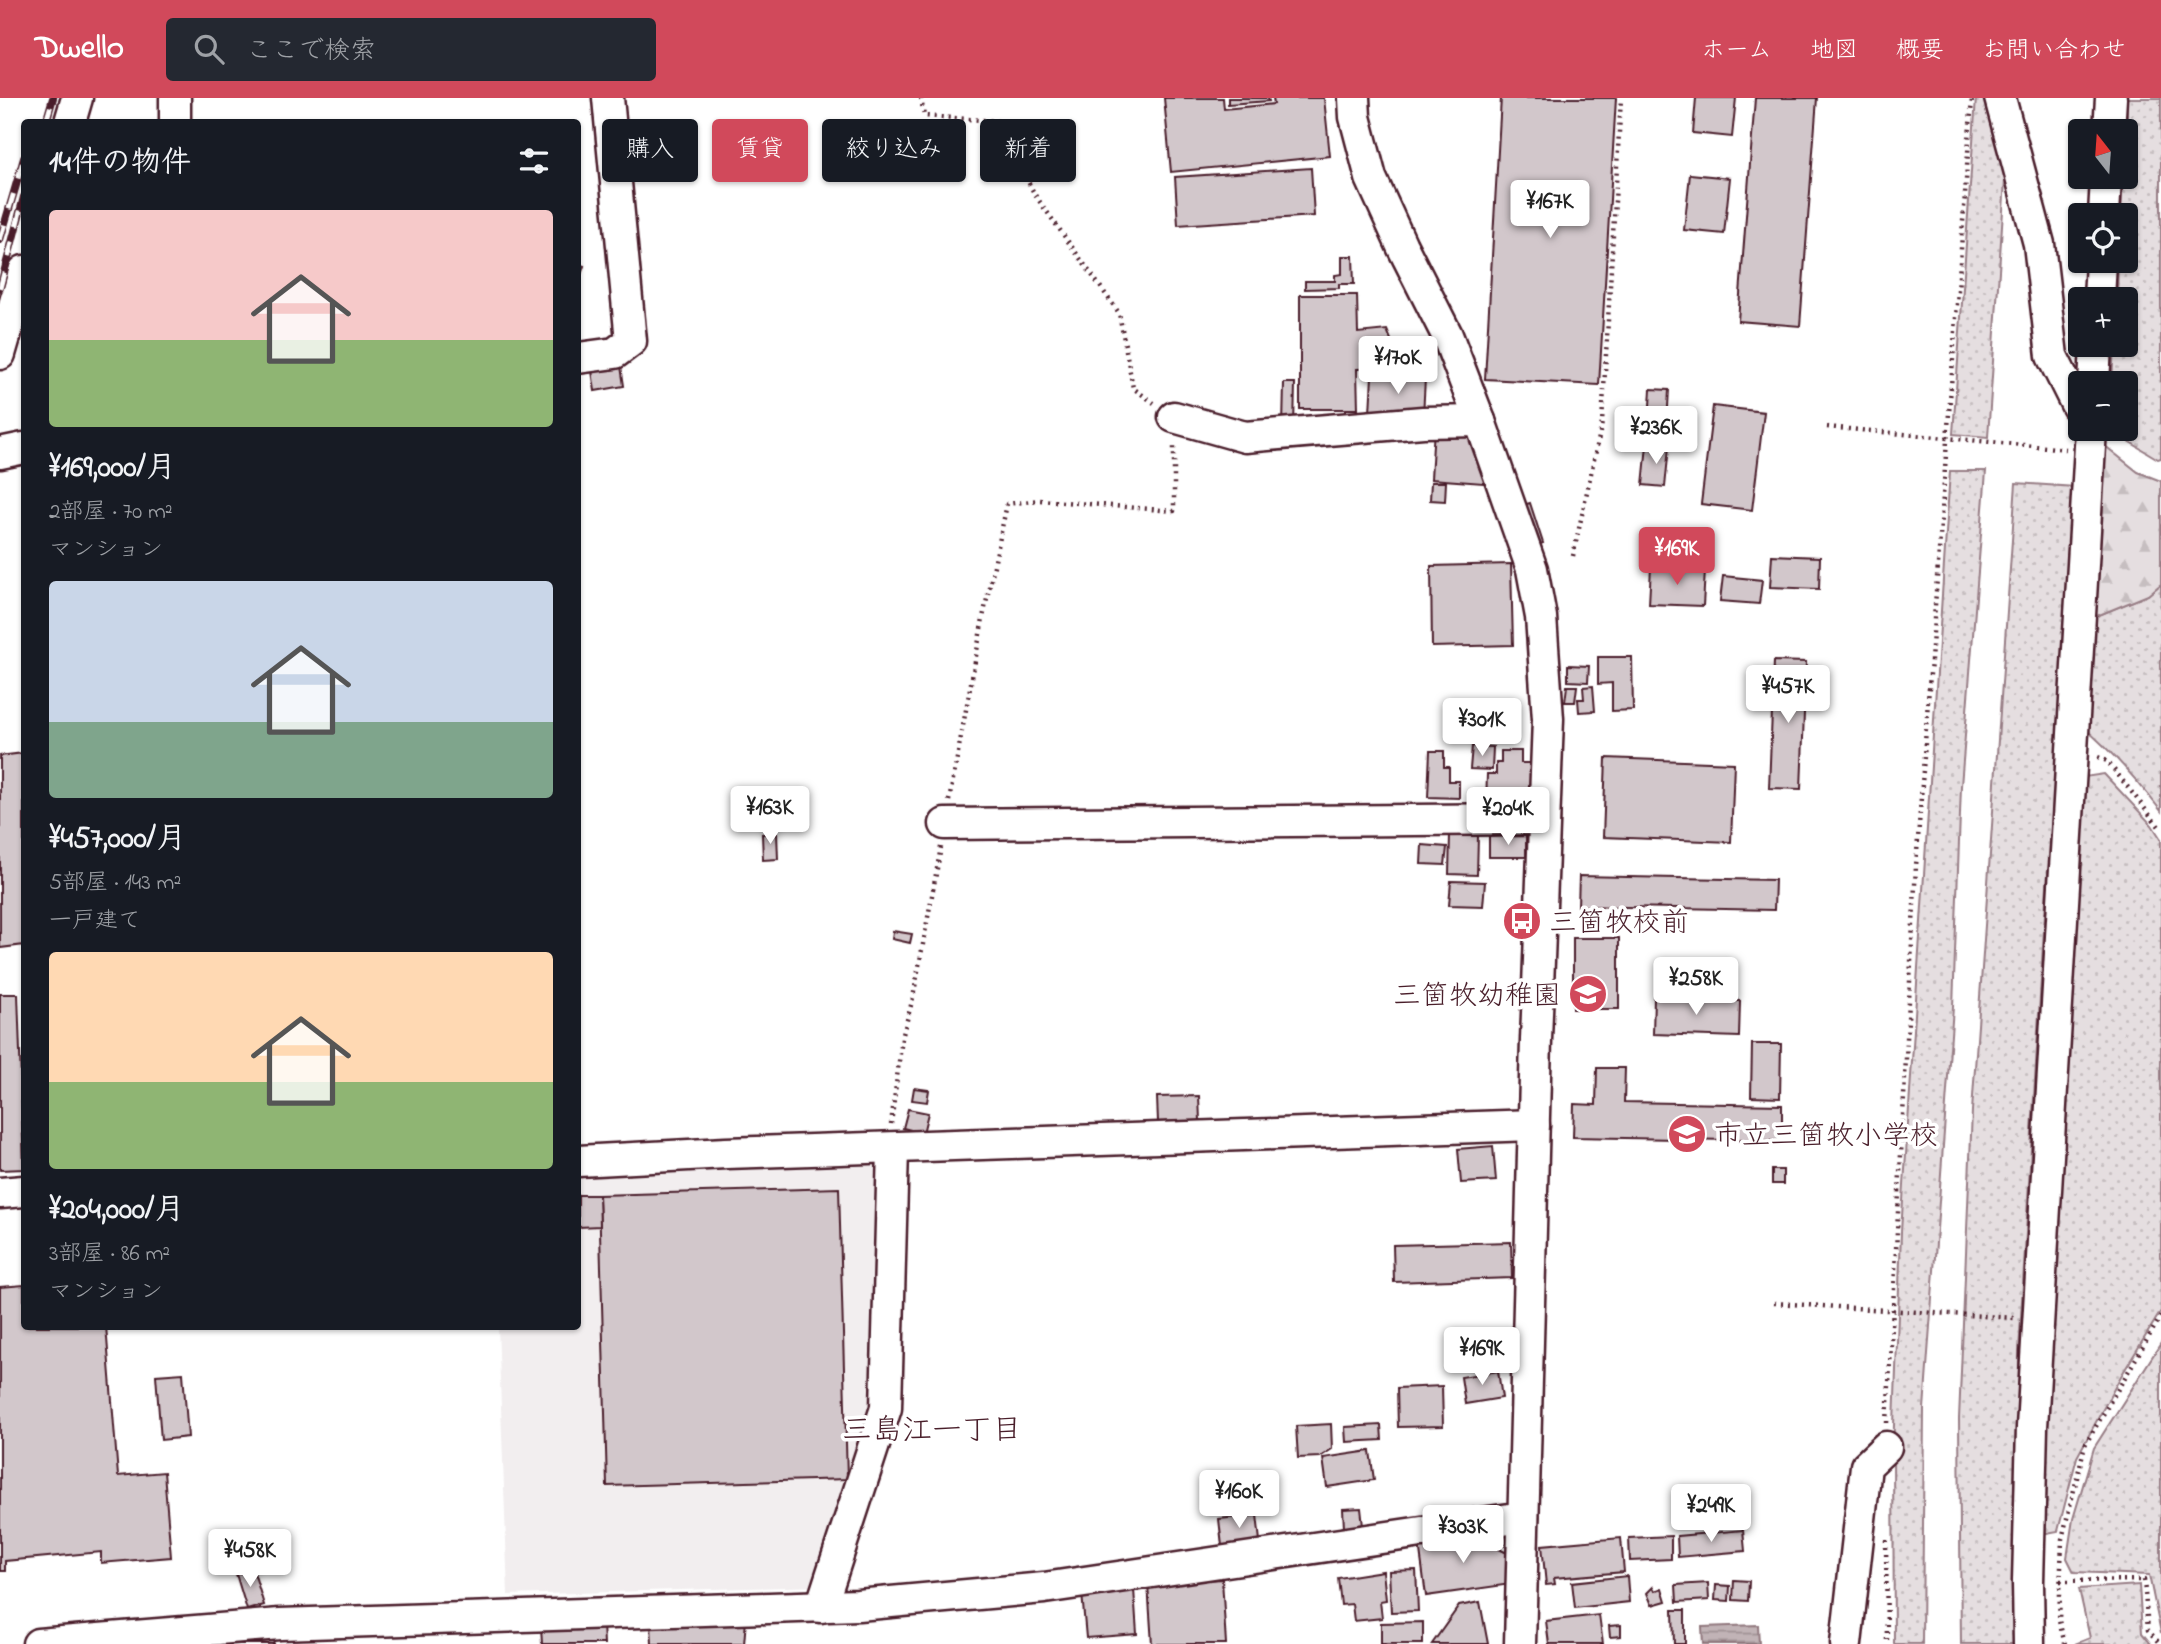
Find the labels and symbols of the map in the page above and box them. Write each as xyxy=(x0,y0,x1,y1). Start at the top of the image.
north arrow xyxy=(2068,119,2138,189)
pin: ¥167K xyxy=(1501,180,1599,240)
pin: ¥170K xyxy=(1349,336,1447,396)
pin: ¥236K xyxy=(1607,406,1705,466)
pin: ¥169K xyxy=(1628,528,1726,587)
pin: ¥457K xyxy=(1739,666,1837,725)
pin: ¥301K xyxy=(1433,698,1531,758)
pin: ¥163K xyxy=(721,786,819,846)
pin: ¥204K xyxy=(1459,788,1557,847)
bus stop icon: 三箇牧校前 xyxy=(1501,900,1543,942)
place label: 三箇牧校前 xyxy=(1549,904,1689,945)
pin: ¥258K xyxy=(1647,958,1745,1017)
school or university icon: 三箇牧幼稚園 xyxy=(1567,973,1609,1015)
place label: 三箇牧幼稚園 xyxy=(1393,977,1561,1018)
school or university icon: 市立三箇牧小学校 xyxy=(1666,1113,1708,1155)
place label: 市立三箇牧小学校 xyxy=(1714,1117,1938,1158)
pin: ¥169K xyxy=(1433,1328,1531,1387)
district label: 三島江一丁目 xyxy=(842,1410,1022,1454)
pin: ¥160K xyxy=(1190,1470,1288,1530)
pin: ¥249K xyxy=(1662,1484,1760,1544)
pin: ¥303K xyxy=(1414,1506,1512,1565)
pin: ¥458K xyxy=(201,1530,299,1589)

